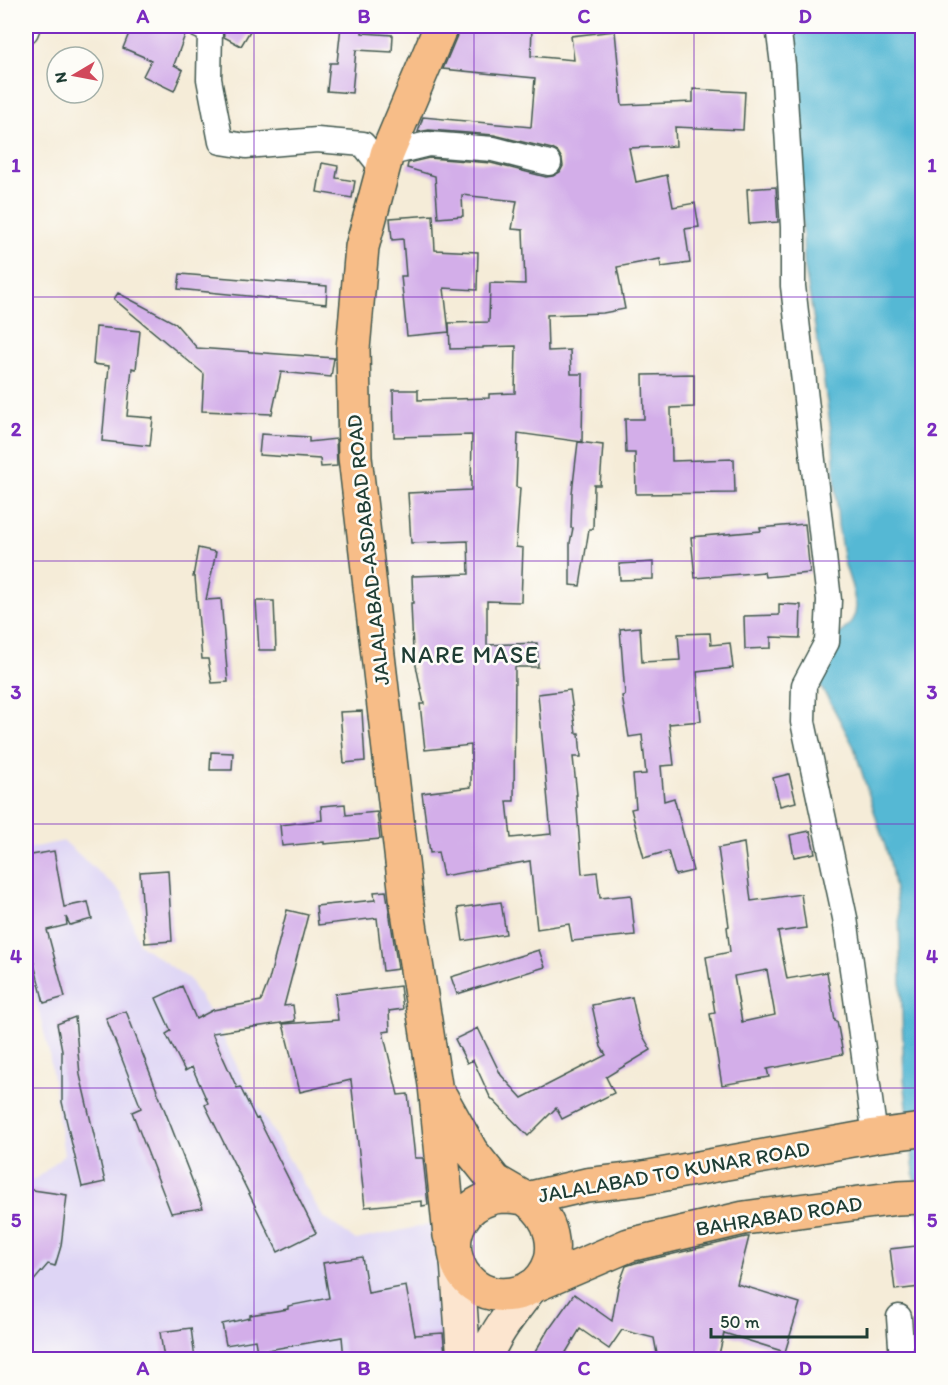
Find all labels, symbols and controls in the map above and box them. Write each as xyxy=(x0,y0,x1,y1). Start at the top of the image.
text: A xyxy=(136,4,150,28)
text: B xyxy=(358,4,371,28)
text: C xyxy=(578,4,591,28)
text: D xyxy=(798,4,812,28)
north arrow xyxy=(45,45,105,105)
text: N xyxy=(50,71,71,84)
text: 1 xyxy=(11,153,21,177)
text: 1 xyxy=(927,153,937,177)
street label: JALALABAD-ASDABAD ROAD xyxy=(341,413,394,687)
text: 2 xyxy=(11,417,22,441)
text: 2 xyxy=(927,417,938,441)
district label: NARE MASE xyxy=(400,640,540,669)
text: 3 xyxy=(11,680,22,704)
text: 3 xyxy=(927,680,938,704)
text: 4 xyxy=(10,944,22,968)
text: 4 xyxy=(926,944,938,968)
street label: JALALABAD TO KUNAR ROAD xyxy=(536,1135,812,1208)
street label: BAHRABAD ROAD xyxy=(694,1190,864,1241)
text: 5 xyxy=(11,1208,22,1232)
text: 5 xyxy=(927,1208,938,1232)
scale bar xyxy=(711,1301,867,1339)
text: 50 m xyxy=(720,1311,760,1333)
text: A xyxy=(136,1356,150,1380)
text: B xyxy=(358,1356,371,1380)
text: C xyxy=(578,1356,591,1380)
text: D xyxy=(798,1356,812,1380)

